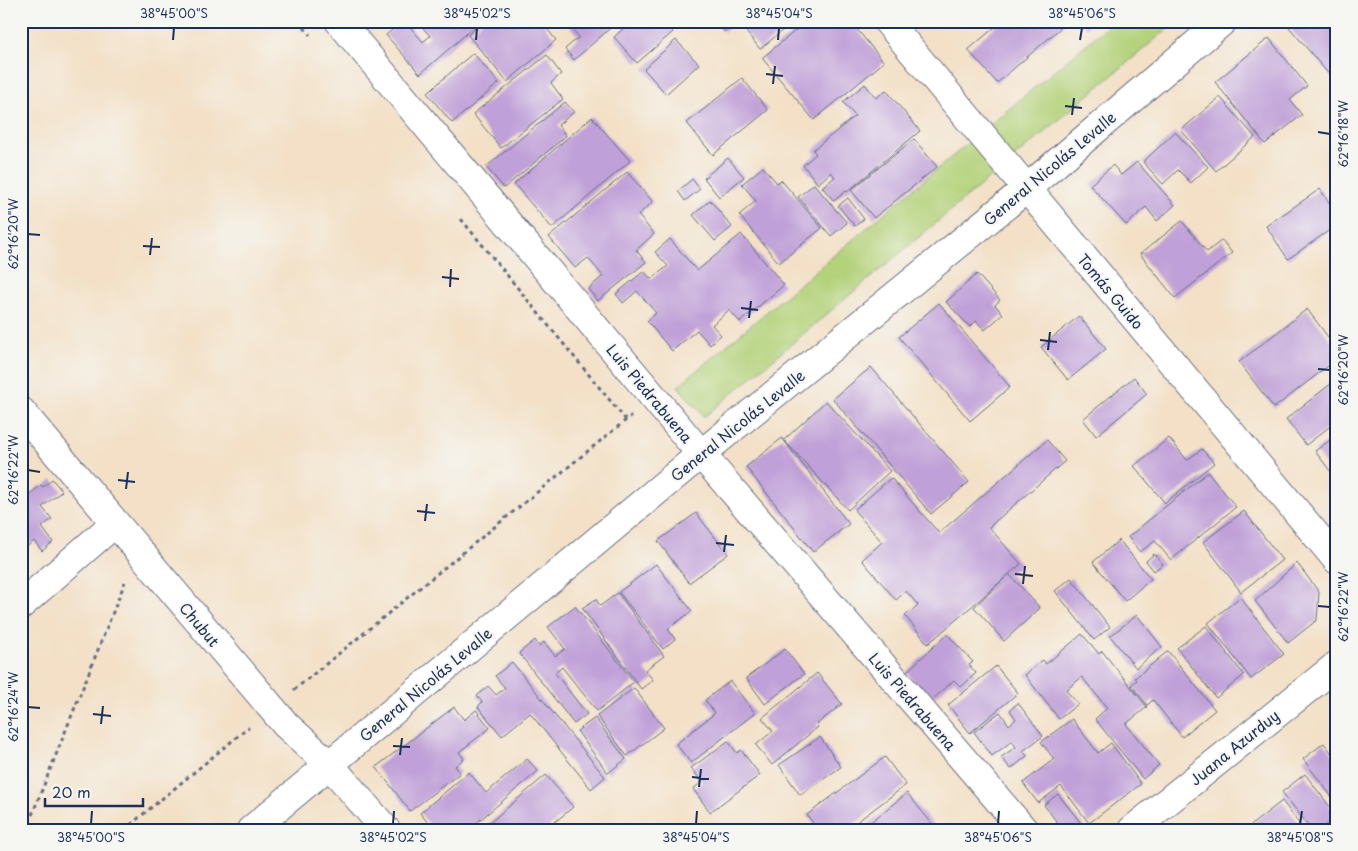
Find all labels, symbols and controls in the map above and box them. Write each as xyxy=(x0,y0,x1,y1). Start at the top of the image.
text: 38°45'00"S xyxy=(140,4,208,22)
text: 38°45'02"S xyxy=(443,4,511,22)
text: 38°45'04"S xyxy=(745,4,813,22)
text: 38°45'06"S xyxy=(1048,4,1116,22)
text: 62°16'18"W xyxy=(1334,100,1352,168)
street label: General Nicolás Levalle xyxy=(978,106,1120,230)
text: 62°16'20"W xyxy=(4,198,22,270)
street label: Tomás Guido xyxy=(1072,248,1150,334)
text: 62°16'20"W xyxy=(1334,334,1352,406)
street label: Luis Piedrabuena xyxy=(602,338,699,448)
street label: General Nicolás Levalle xyxy=(665,364,809,486)
text: 62°16'22"W xyxy=(4,434,22,505)
text: 62°16'22"W xyxy=(1334,571,1352,642)
street label: Chubut xyxy=(174,597,226,651)
street label: General Nicolás Levalle xyxy=(354,622,496,746)
street label: Luis Piedrabuena xyxy=(864,647,963,756)
text: 62°16'24"W xyxy=(4,671,22,742)
street label: Juana Azurduy xyxy=(1184,704,1284,790)
scale bar xyxy=(45,776,142,808)
text: 20 m xyxy=(52,780,91,803)
text: 38°45'00"S xyxy=(57,828,125,846)
text: 38°45'02"S xyxy=(359,828,427,846)
text: 38°45'04"S xyxy=(662,828,730,846)
text: 38°45'06"S xyxy=(964,828,1032,846)
text: 38°45'08"S xyxy=(1266,828,1334,846)

